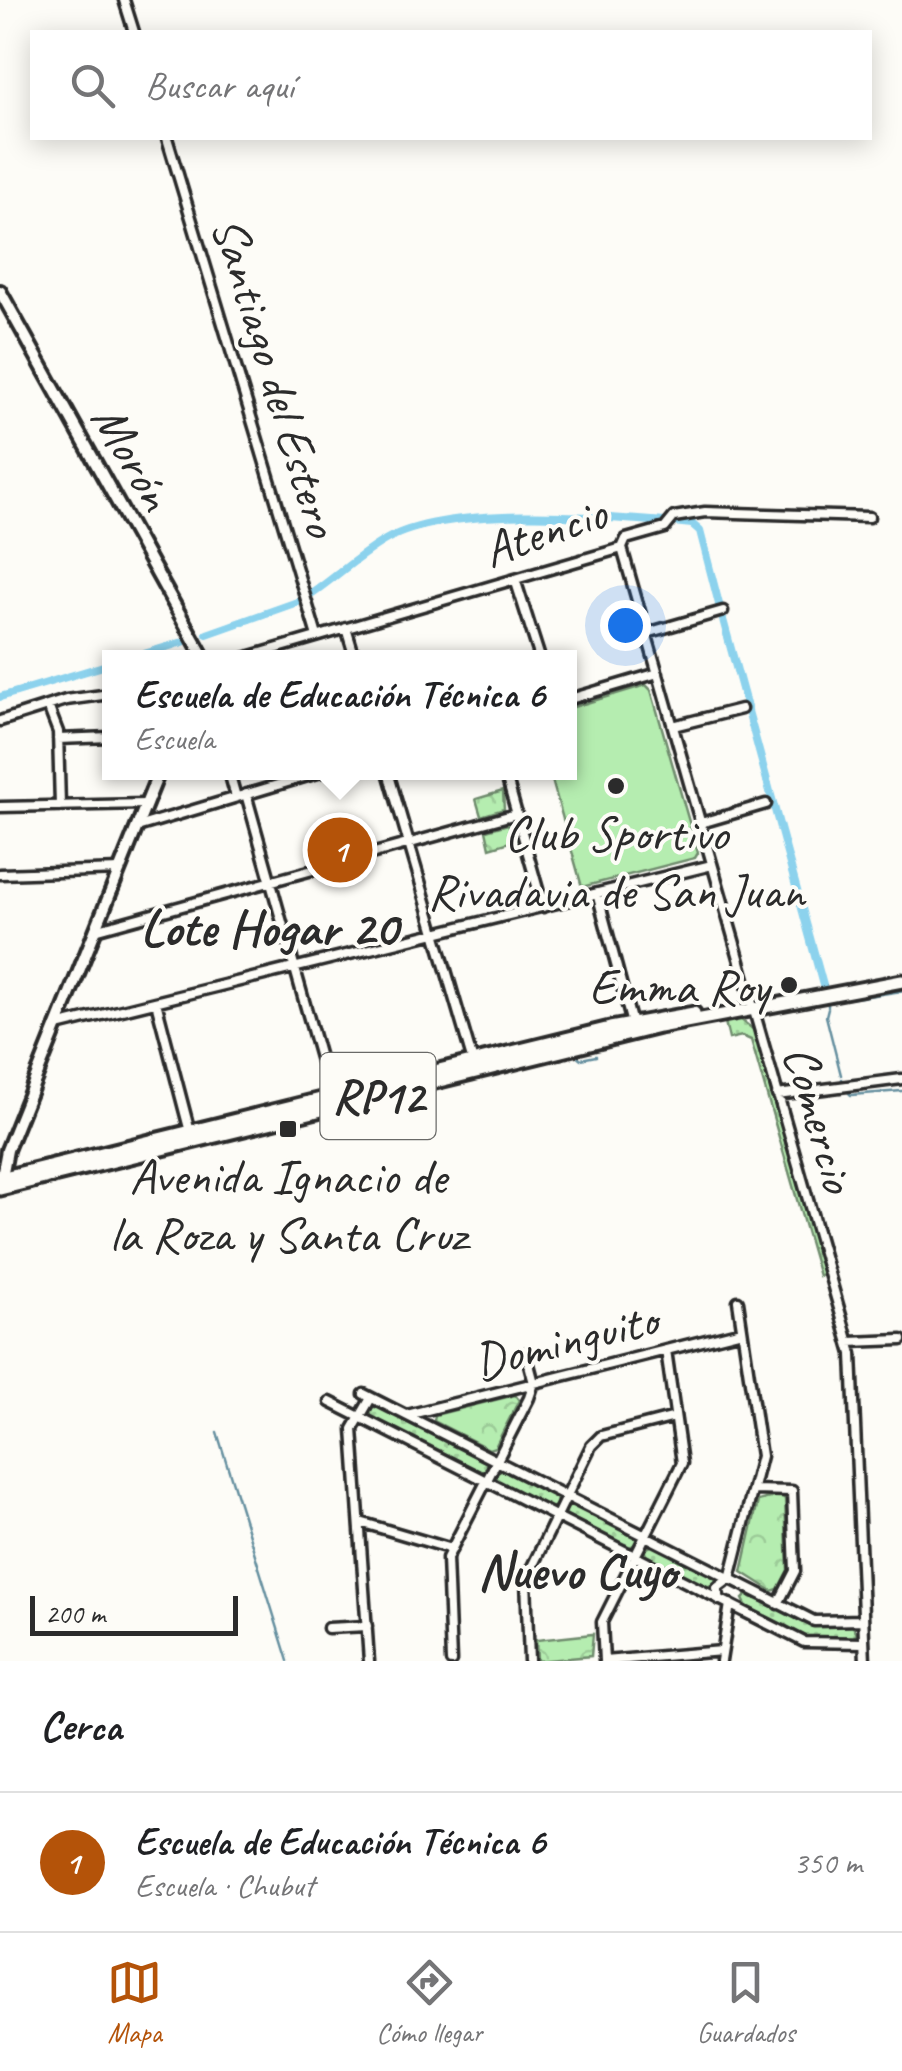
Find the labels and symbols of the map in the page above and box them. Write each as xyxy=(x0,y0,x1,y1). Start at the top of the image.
street label: Santiago del Estero xyxy=(197,209,355,546)
street label: Morón xyxy=(77,393,189,522)
street label: Atencio xyxy=(475,480,617,582)
your location xyxy=(600,600,651,651)
marker: Club Sportivo Rivadavia de San Juan xyxy=(605,775,627,797)
place label: Club Sportivo Rivadavia de San Juan xyxy=(428,802,807,923)
pin: 1 xyxy=(308,812,372,888)
district label: Lote Hogar 20 xyxy=(141,895,402,961)
place label: Emma Roy xyxy=(589,955,773,1018)
marker: Emma Roy xyxy=(778,974,800,996)
street label: Comercio xyxy=(769,1038,871,1201)
road number: RP12 xyxy=(320,1053,436,1139)
marker: Avenida Ignacio de la Roza y Santa Cruz xyxy=(277,1118,299,1140)
place label: Avenida Ignacio de la Roza y Santa Cruz xyxy=(109,1145,472,1266)
street label: Dominguito xyxy=(467,1286,669,1394)
district label: Nuevo Cuyo xyxy=(478,1538,682,1604)
scale bar xyxy=(30,1591,238,1636)

